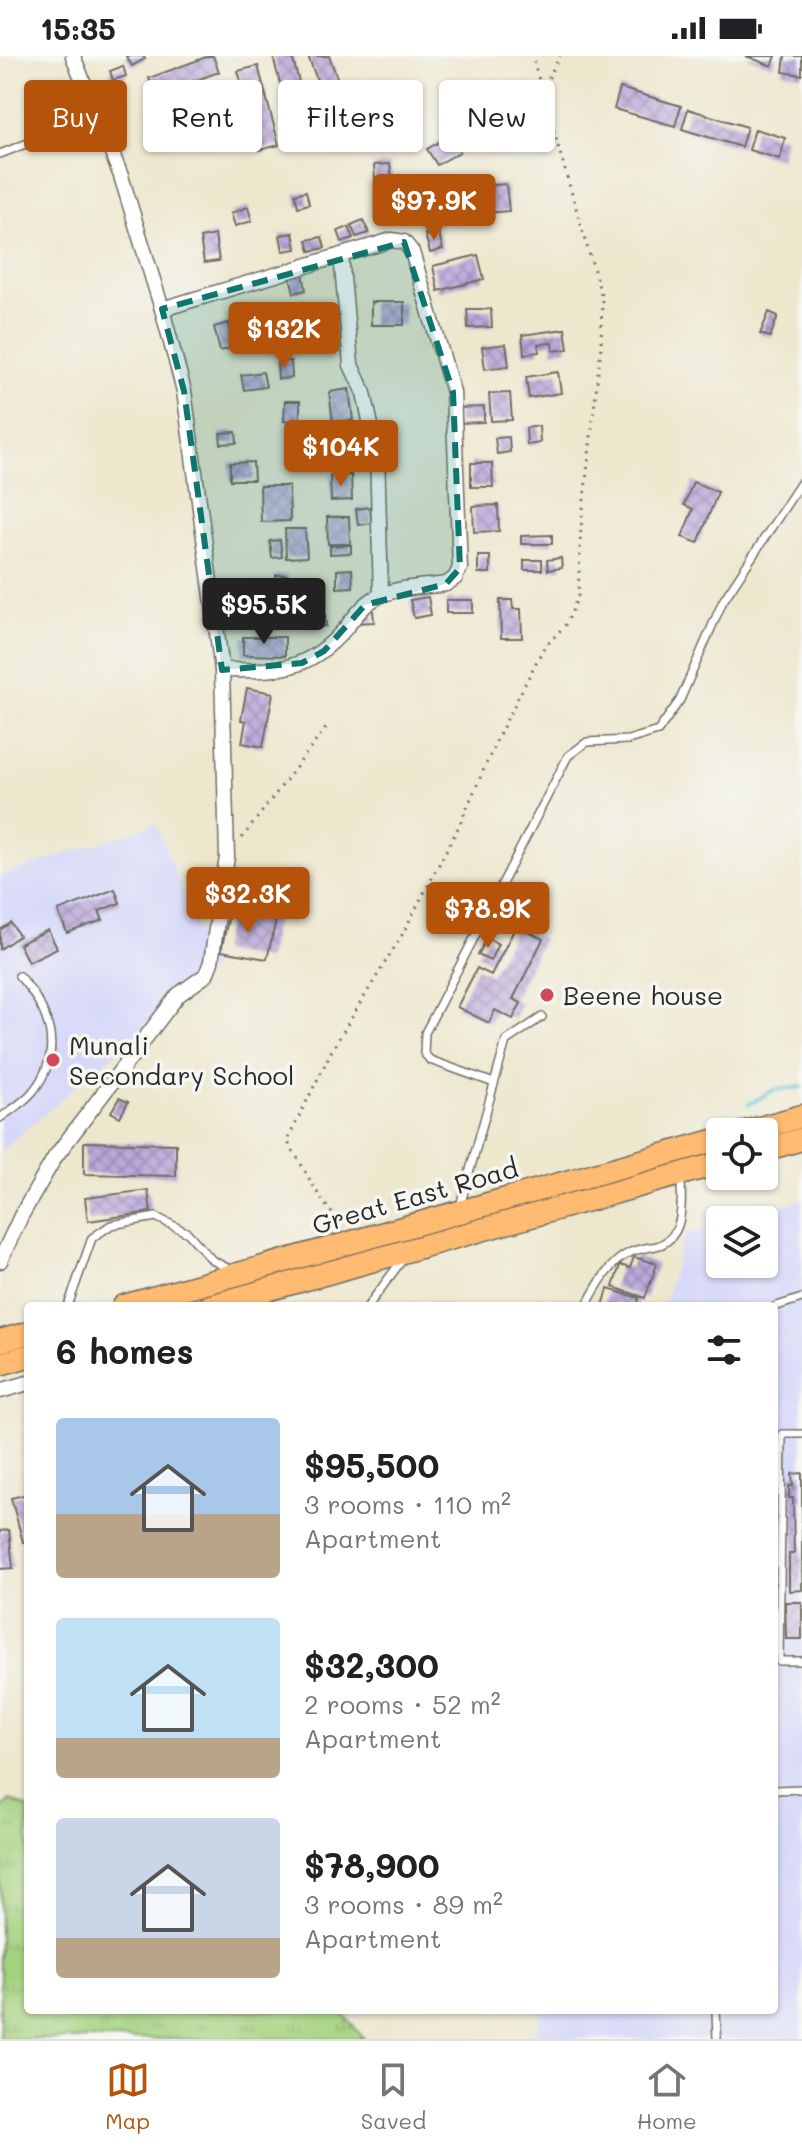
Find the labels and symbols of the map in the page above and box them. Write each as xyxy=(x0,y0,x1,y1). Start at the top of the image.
pin: $97.9K xyxy=(369,174,499,242)
pin: $132K xyxy=(228,302,340,370)
pin: $104K xyxy=(285,420,397,488)
pin: $95.5K xyxy=(199,578,329,646)
pin: $32.3K xyxy=(183,867,313,935)
pin: $78.9K xyxy=(423,882,553,950)
place label: Beene house xyxy=(563,978,723,1012)
marker: Beene house xyxy=(538,986,556,1004)
place label: Munali Secondary School xyxy=(69,1028,294,1092)
marker: Munali Secondary School xyxy=(44,1051,62,1069)
street label: Great East Road xyxy=(308,1150,522,1242)

